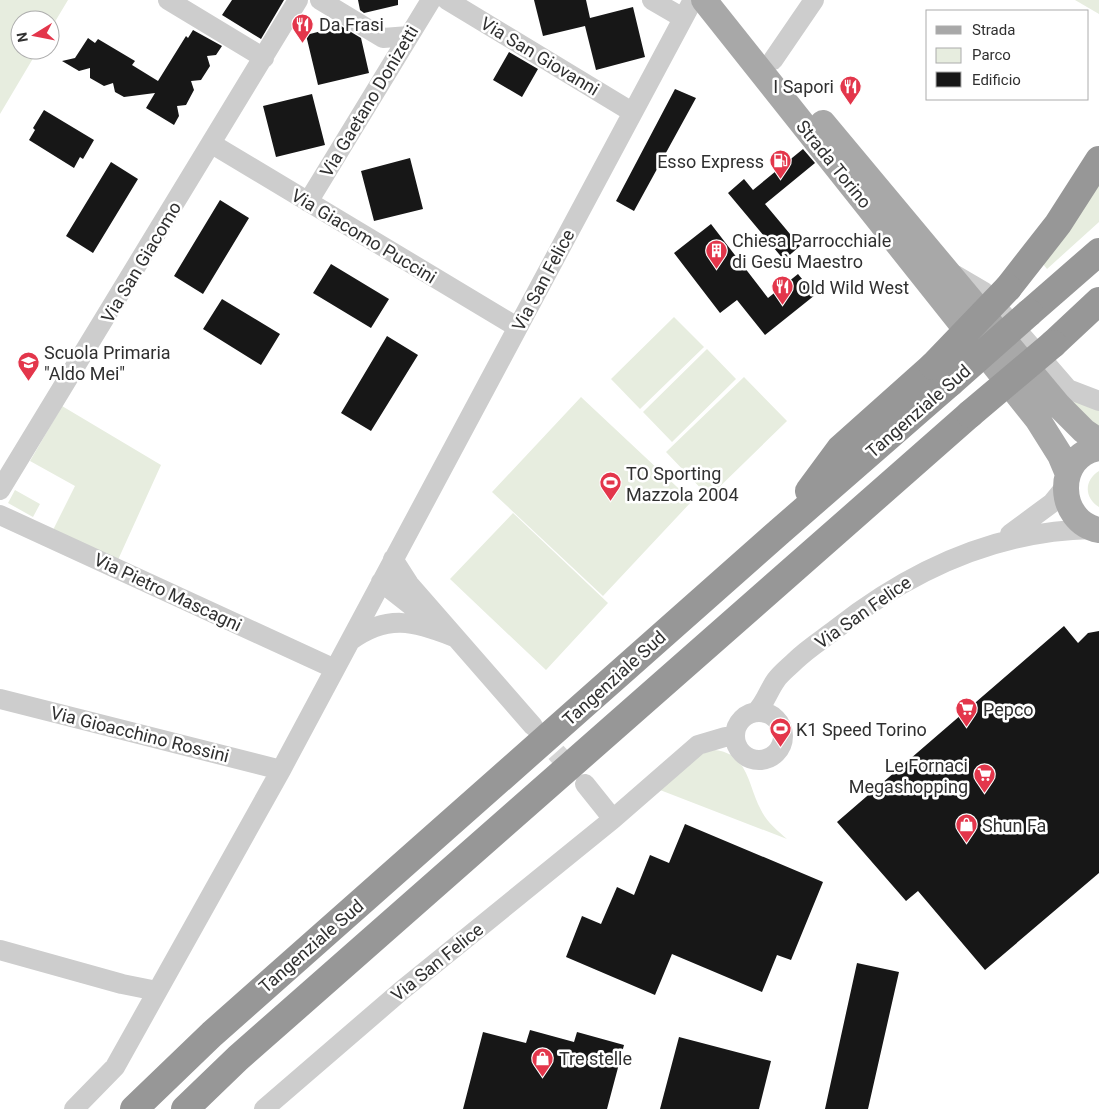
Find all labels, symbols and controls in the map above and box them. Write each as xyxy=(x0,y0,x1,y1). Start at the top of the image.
north arrow xyxy=(10,10,60,60)
legend xyxy=(926,10,1089,100)
restaurant icon: Da Frasi xyxy=(291,12,315,43)
street label: Via San Giovanni xyxy=(477,12,603,100)
place label: Da Frasi xyxy=(319,14,384,35)
street label: Via Gaetano Donizetti xyxy=(315,21,423,181)
text: Strada xyxy=(972,21,1015,39)
text: N xyxy=(13,31,31,44)
text: Parco xyxy=(972,46,1011,64)
text: Edificio xyxy=(972,71,1021,89)
restaurant icon: I Sapori xyxy=(838,74,862,105)
place label: I Sapori xyxy=(773,76,834,97)
street label: Strada Torino xyxy=(792,116,876,212)
fuel station icon: Esso Express xyxy=(768,149,792,180)
place label: Esso Express xyxy=(657,151,764,172)
street label: Via Giacomo Puccini xyxy=(288,184,440,288)
street label: Via San Giacomo xyxy=(97,198,185,326)
street label: Via San Felice xyxy=(507,226,579,334)
place label: Chiesa Parrocchiale di Gesù Maestro xyxy=(732,230,891,272)
building icon: Chiesa Parrocchiale di Gesù Maestro xyxy=(704,238,728,269)
restaurant icon: Old Wild West xyxy=(770,275,794,306)
place label: Old Wild West xyxy=(798,277,909,298)
place label: Scuola Primaria "Aldo Mei" xyxy=(44,342,171,384)
school or university icon: Scuola Primaria "Aldo Mei" xyxy=(16,350,40,381)
street label: Tangenziale Sud xyxy=(862,360,974,462)
place label: TO Sporting Mazzola 2004 xyxy=(626,463,739,505)
sports icon: TO Sporting Mazzola 2004 xyxy=(598,471,622,502)
street label: Via Pietro Mascagni xyxy=(91,549,245,635)
street label: Via San Felice xyxy=(811,571,915,653)
street label: Tangenziale Sud xyxy=(558,626,670,730)
supermarket icon: Pepco xyxy=(955,697,979,728)
place label: Pepco xyxy=(983,699,1034,720)
street label: Via Gioacchino Rossini xyxy=(49,702,231,766)
sports icon: K1 Speed Torino xyxy=(768,717,792,748)
place label: K1 Speed Torino xyxy=(796,719,927,740)
place label: Le Fornaci Megashopping xyxy=(849,755,968,797)
supermarket icon: Le Fornaci Megashopping xyxy=(972,763,996,794)
shop icon: Shun Fa xyxy=(954,813,978,844)
place label: Shun Fa xyxy=(982,815,1046,836)
street label: Tangenziale Sud xyxy=(255,895,367,997)
street label: Via San Felice xyxy=(387,919,487,1005)
shop icon: Tre stelle xyxy=(531,1046,555,1077)
place label: Tre stelle xyxy=(559,1048,632,1069)

